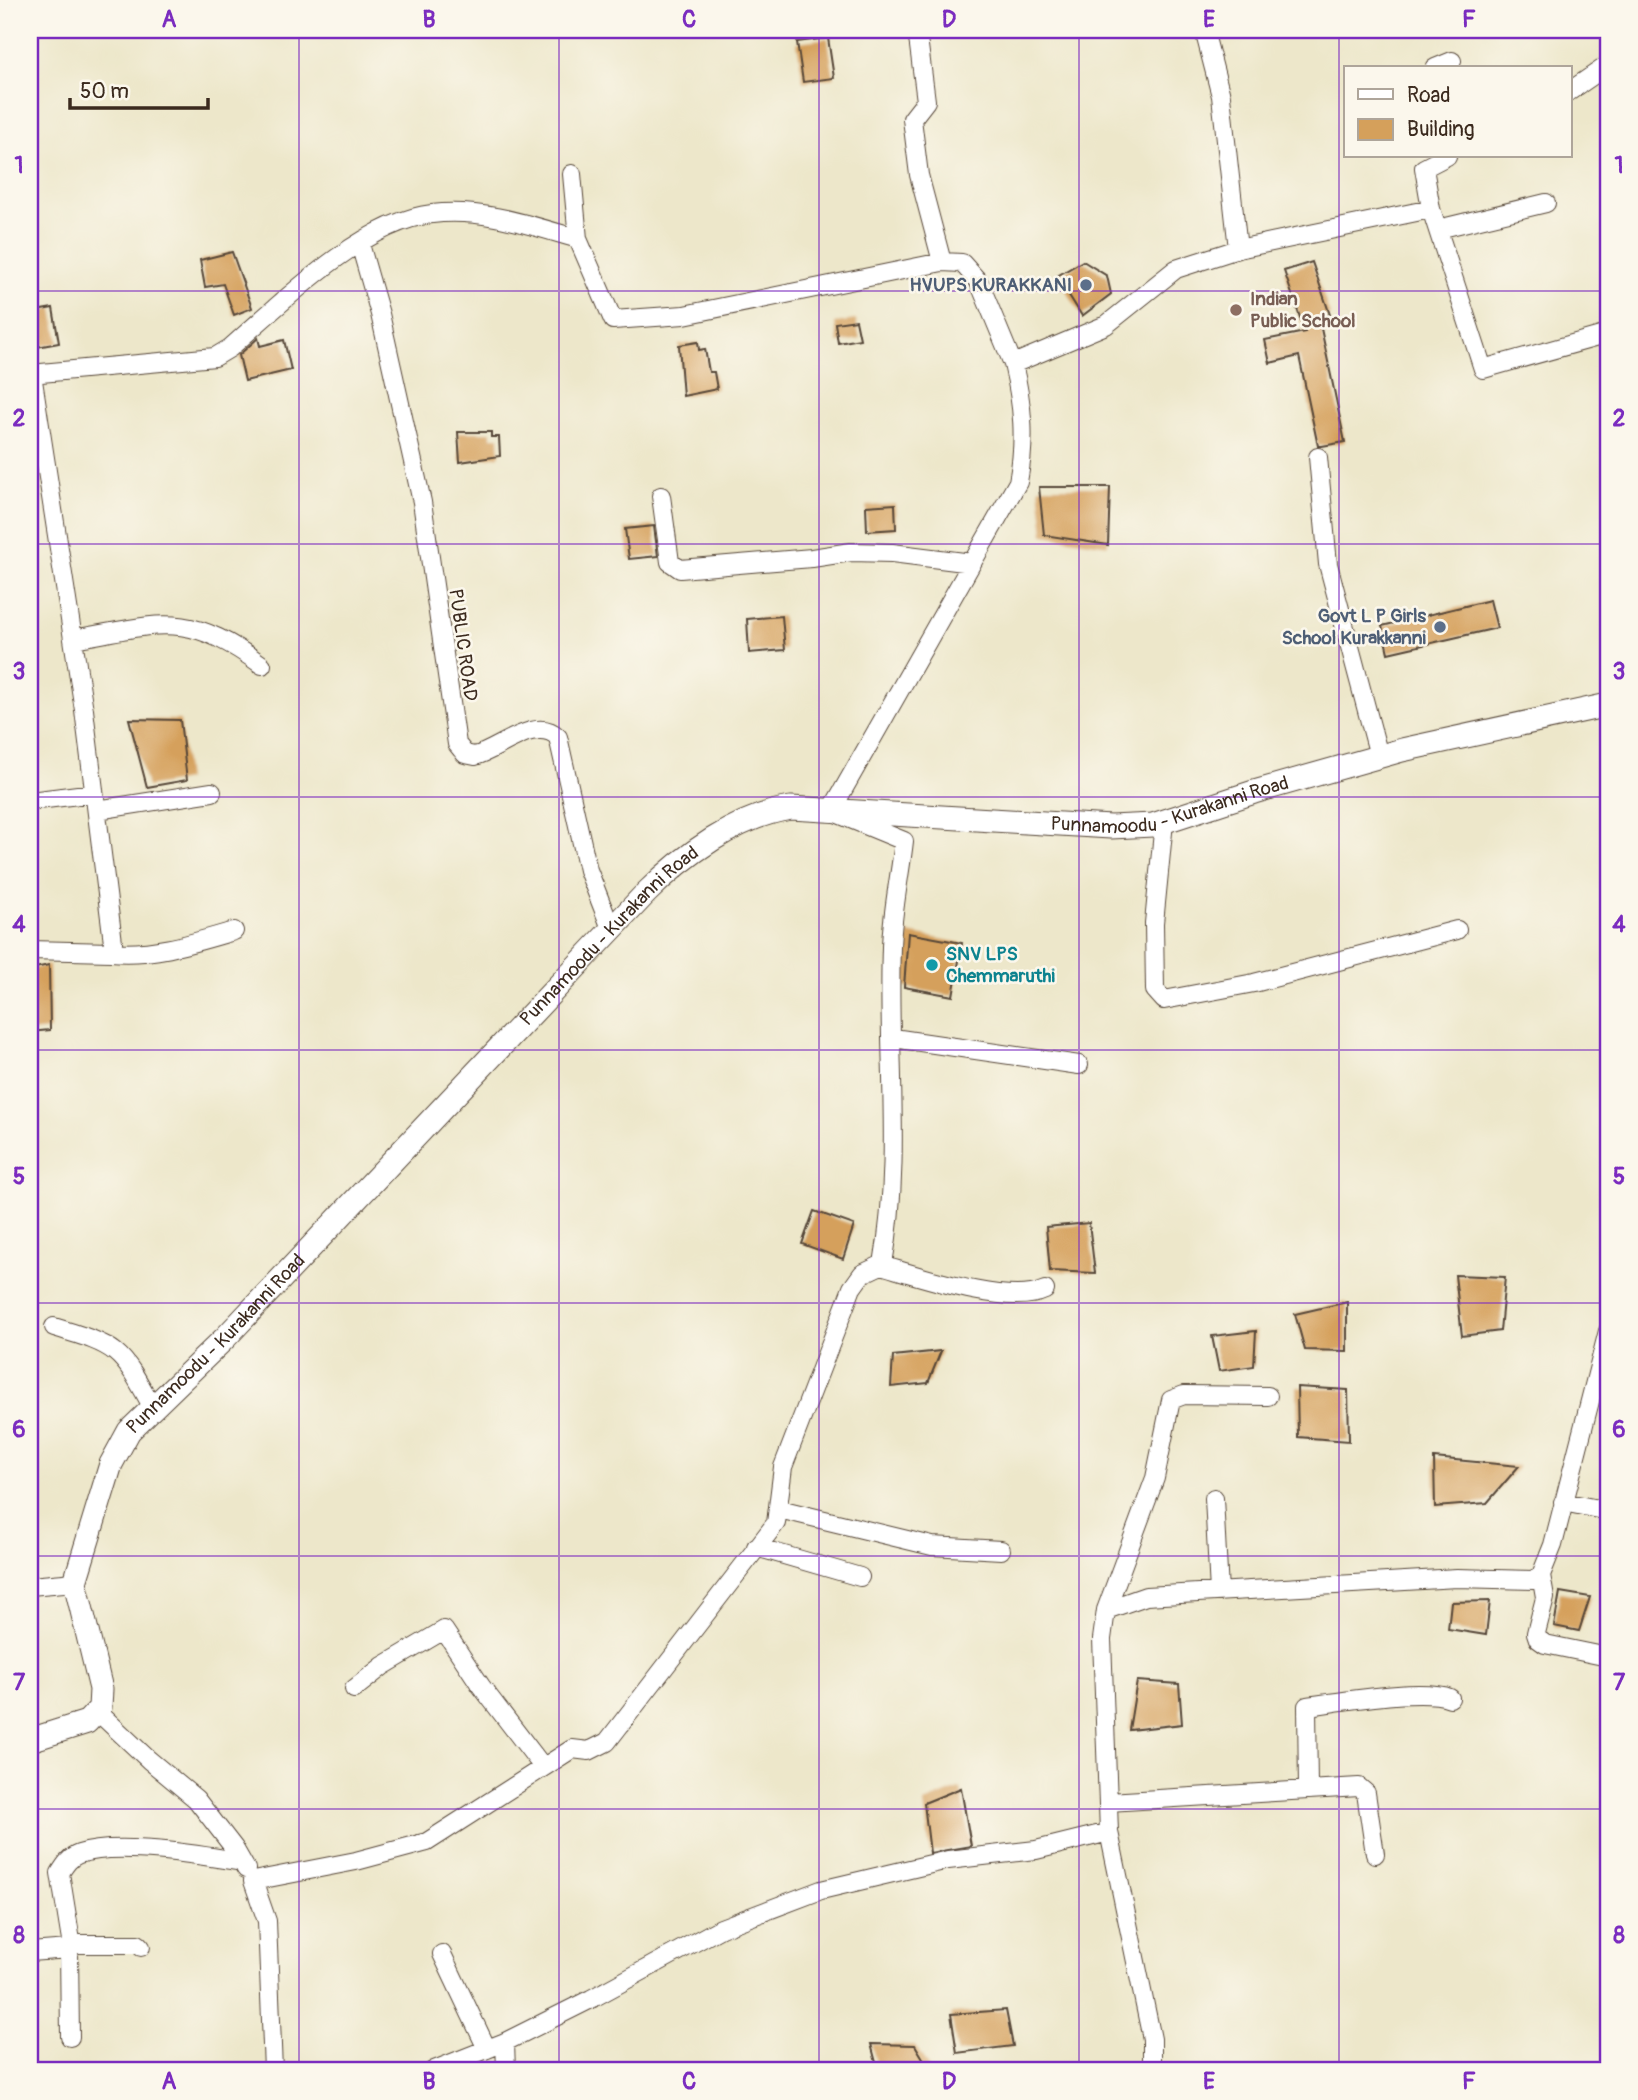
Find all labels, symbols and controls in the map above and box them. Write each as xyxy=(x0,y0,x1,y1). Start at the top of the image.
text: A xyxy=(162,5,177,34)
text: B xyxy=(422,5,436,34)
text: C xyxy=(682,5,696,34)
text: D xyxy=(942,5,956,34)
text: E xyxy=(1203,5,1215,34)
text: F xyxy=(1462,5,1476,34)
scale bar xyxy=(70,66,208,110)
legend xyxy=(1344,66,1572,158)
text: 50 m xyxy=(80,78,129,105)
text: Road xyxy=(1407,82,1451,109)
text: Building xyxy=(1407,116,1474,143)
text: 1 xyxy=(15,151,24,180)
text: 1 xyxy=(1615,151,1624,180)
place label: HVUPS KURAKKANI xyxy=(910,273,1072,297)
marker: HVUPS KURAKKANI xyxy=(1078,277,1094,293)
place label: Indian Public School xyxy=(1250,287,1356,333)
marker: Indian Public School xyxy=(1228,302,1244,318)
text: 2 xyxy=(13,404,26,433)
text: 2 xyxy=(1613,404,1626,433)
street label: PUBLIC ROAD xyxy=(443,587,483,703)
place label: Govt L P Girls School Kurakkanni xyxy=(1282,604,1427,650)
marker: Govt L P Girls School Kurakkanni xyxy=(1432,619,1448,635)
text: 3 xyxy=(13,657,25,686)
text: 3 xyxy=(1613,657,1625,686)
street label: Punnamoodu - Kurakanni Road xyxy=(1050,771,1291,839)
street label: Punnamoodu - Kurakanni Road xyxy=(515,841,703,1031)
text: 4 xyxy=(12,910,26,939)
text: 4 xyxy=(1612,910,1626,939)
place label: SNV LPS Chemmaruthi xyxy=(946,942,1055,988)
marker: SNV LPS Chemmaruthi xyxy=(924,957,940,973)
text: 5 xyxy=(13,1162,25,1191)
text: 5 xyxy=(1613,1162,1625,1191)
street label: Punnamoodu - Kurakanni Road xyxy=(121,1249,310,1439)
text: 6 xyxy=(12,1415,26,1444)
text: 6 xyxy=(1612,1415,1626,1444)
text: 7 xyxy=(13,1668,26,1697)
text: 7 xyxy=(1613,1668,1626,1697)
text: 8 xyxy=(13,1921,25,1950)
text: 8 xyxy=(1613,1921,1625,1950)
text: A xyxy=(162,2067,177,2096)
text: B xyxy=(422,2067,436,2096)
text: C xyxy=(682,2067,696,2096)
text: D xyxy=(942,2067,956,2096)
text: E xyxy=(1203,2067,1215,2096)
text: F xyxy=(1462,2067,1476,2096)

